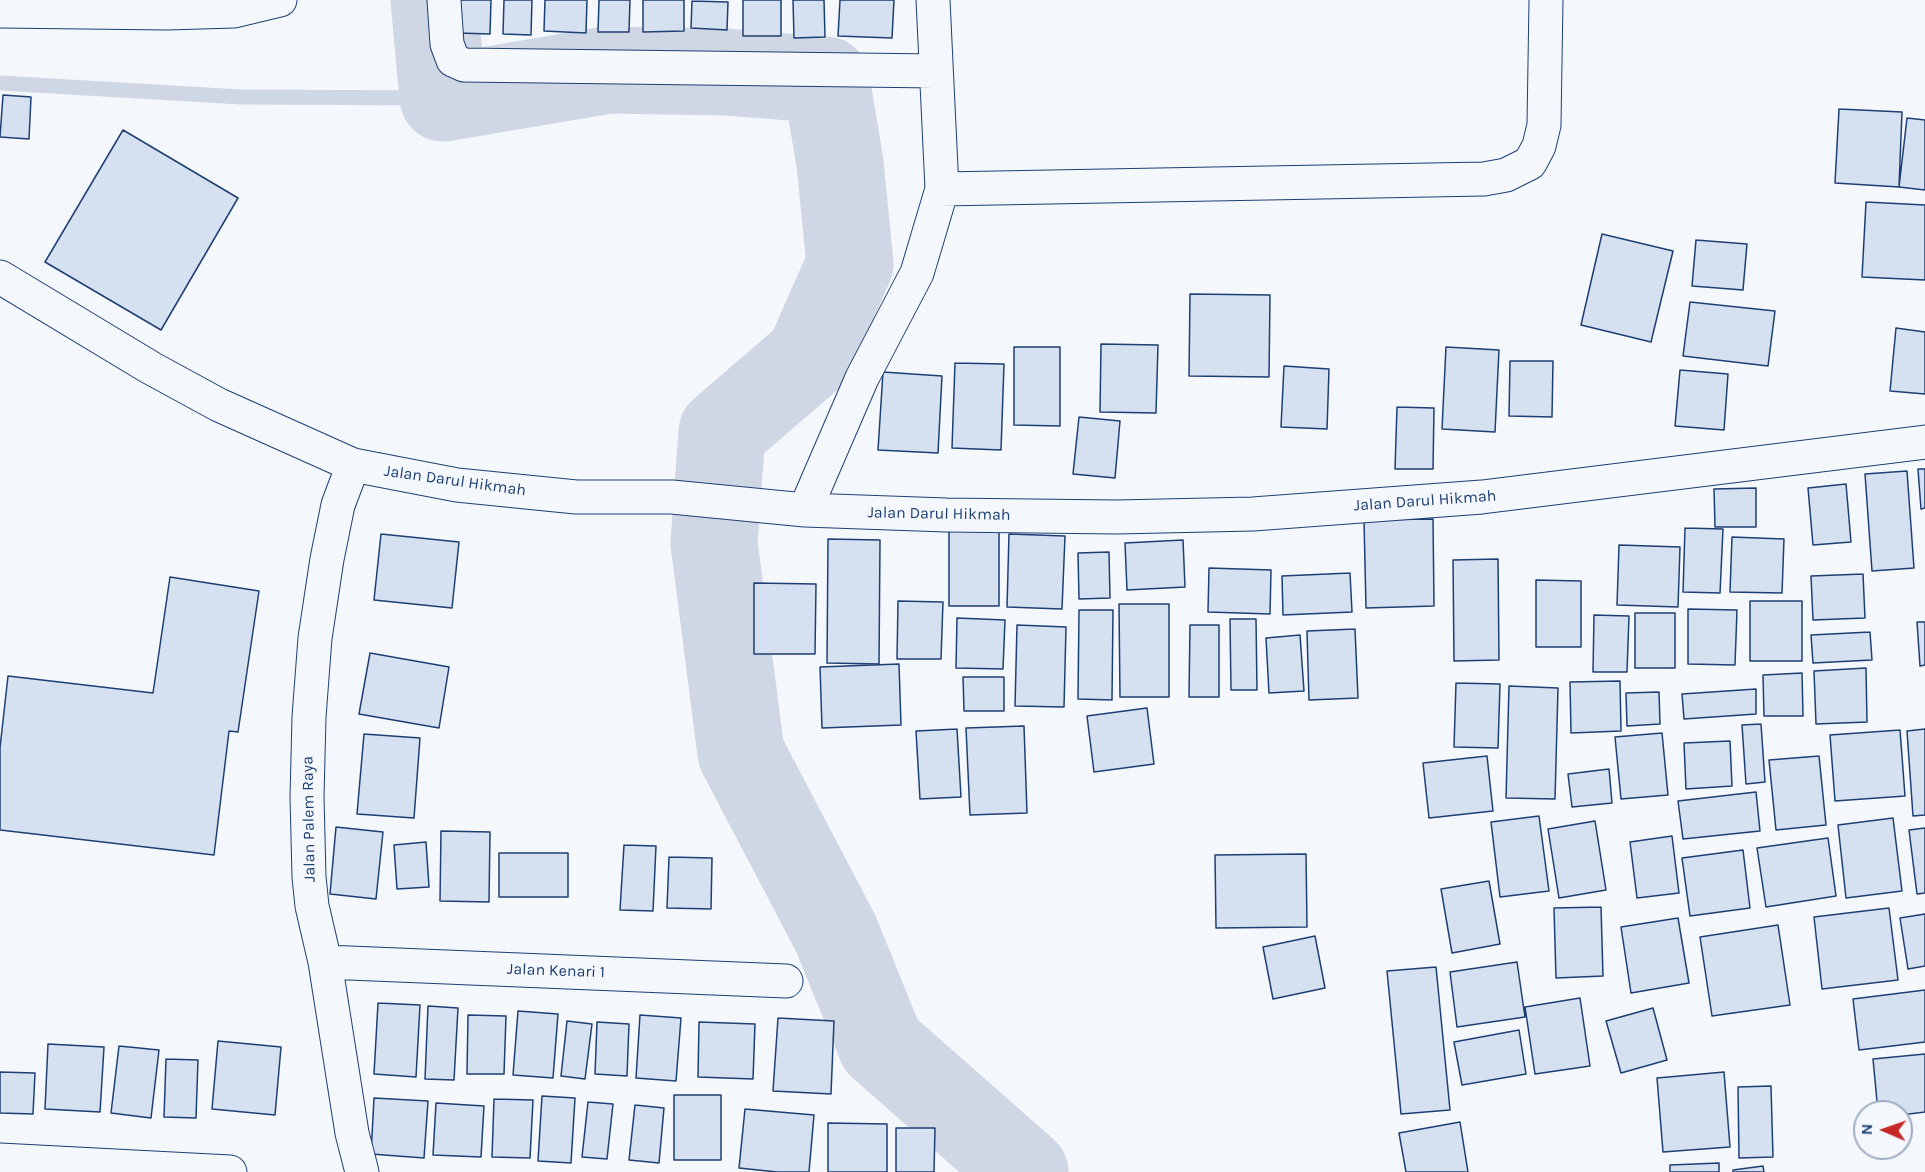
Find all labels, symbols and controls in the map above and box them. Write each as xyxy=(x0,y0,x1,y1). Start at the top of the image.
street label: Jalan Darul Hikmah xyxy=(383,462,527,500)
street label: Jalan Darul Hikmah xyxy=(1353,486,1497,516)
street label: Jalan Darul Hikmah xyxy=(867,503,1011,525)
street label: Jalan Palem Raya xyxy=(298,756,320,882)
street label: Jalan Kenari 1 xyxy=(507,960,605,982)
north arrow xyxy=(1853,1100,1913,1160)
text: N xyxy=(1857,1123,1876,1136)

